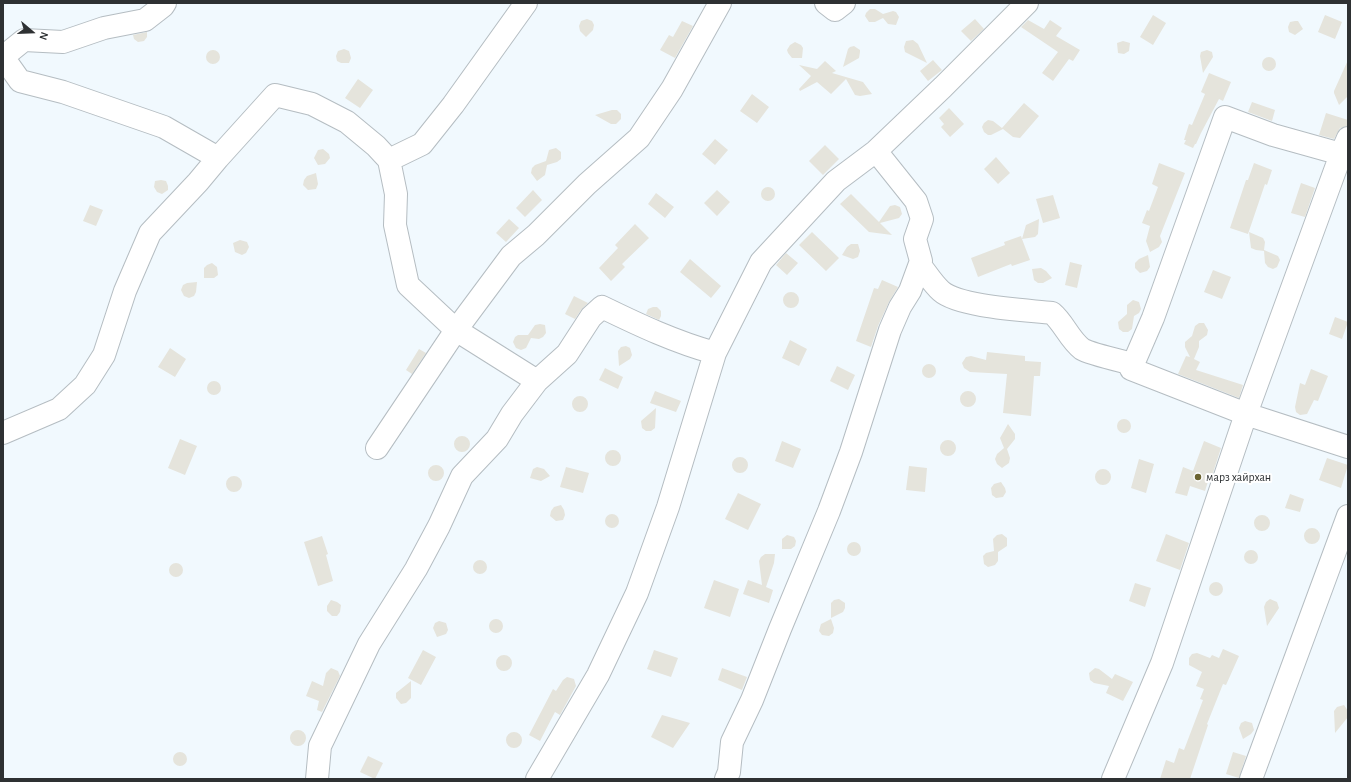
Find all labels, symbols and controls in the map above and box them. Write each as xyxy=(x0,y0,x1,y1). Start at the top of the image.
north arrow xyxy=(12,12,52,52)
text: N xyxy=(37,31,50,41)
place label: марз хайрхан xyxy=(1206,470,1271,484)
marker: марз хайрхан xyxy=(1193,472,1203,482)

